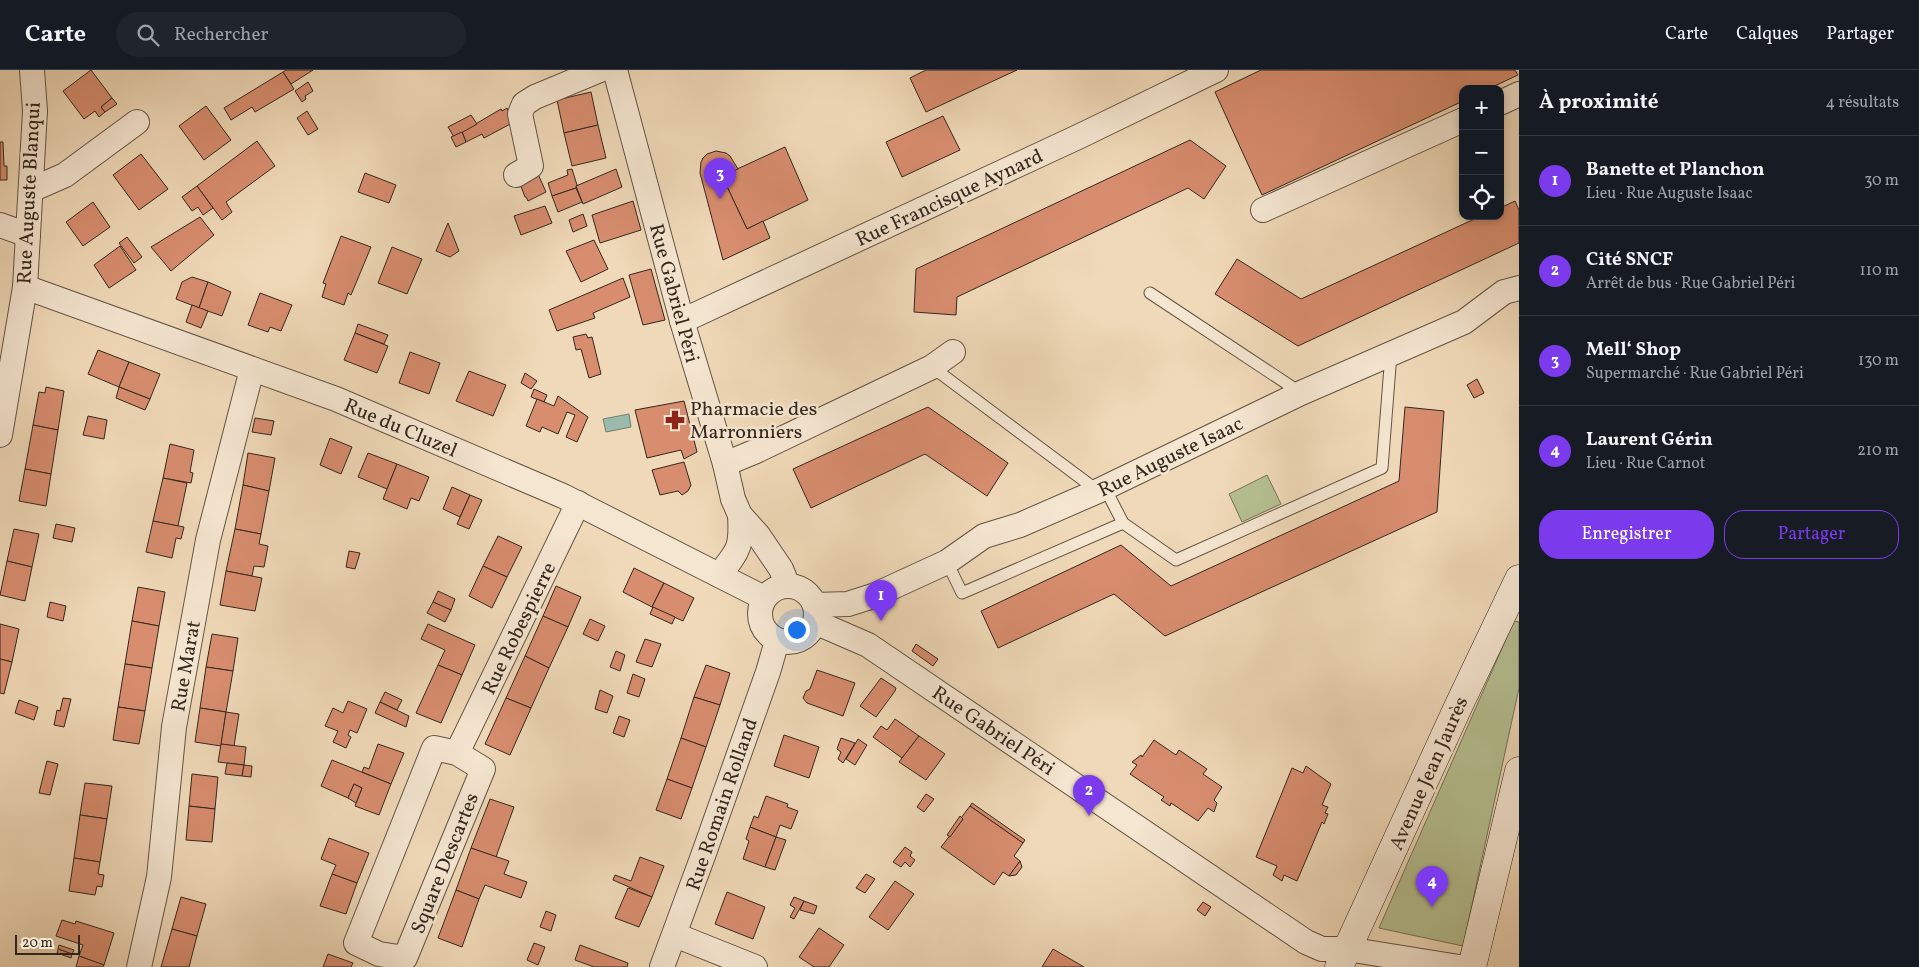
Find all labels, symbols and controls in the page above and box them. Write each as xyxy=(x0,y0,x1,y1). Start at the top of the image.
search box xyxy=(116,12,466,57)
text: Carte xyxy=(25,18,86,52)
icon: search xyxy=(134,21,162,49)
text: Rechercher xyxy=(174,22,268,48)
text: Carte xyxy=(1665,22,1708,47)
text: Calques xyxy=(1736,22,1798,47)
text: Partager xyxy=(1826,22,1894,47)
map controls xyxy=(1459,85,1504,220)
button: + xyxy=(1459,85,1504,130)
text: À proximité xyxy=(1539,88,1658,117)
text: 4 résultats xyxy=(1825,92,1899,114)
street label: Rue Auguste Blanqui xyxy=(11,101,49,285)
button: − xyxy=(1459,130,1504,175)
street label: Rue Francisque Aynard xyxy=(852,143,1048,255)
text: Banette et Planchon xyxy=(1586,157,1765,183)
pin: 3 xyxy=(704,158,736,199)
text: 1 xyxy=(1552,170,1558,192)
text: 30 m xyxy=(1864,170,1899,192)
button: locate xyxy=(1459,175,1504,220)
text: Lieu · Rue Auguste Isaac xyxy=(1586,183,1753,205)
street label: Rue Gabriel Péri xyxy=(641,221,705,366)
text: Cité SNCF xyxy=(1586,247,1673,273)
text: 2 xyxy=(1551,260,1559,282)
text: 110 m xyxy=(1860,260,1899,282)
text: Arrêt de bus · Rue Gabriel Péri xyxy=(1586,273,1795,295)
text: Mell‘ Shop xyxy=(1586,337,1681,363)
text: 3 xyxy=(1551,350,1559,372)
text: 130 m xyxy=(1858,350,1899,372)
text: Supermarché · Rue Gabriel Péri xyxy=(1586,363,1804,385)
street label: Rue du Cluzel xyxy=(339,392,461,465)
place label: Pharmacie des Marronniers xyxy=(690,396,817,447)
pharmacy icon: Pharmacie des Marronniers xyxy=(664,409,686,431)
street label: Rue Auguste Isaac xyxy=(1094,411,1248,505)
text: Laurent Gérin xyxy=(1586,427,1713,453)
text: 4 xyxy=(1550,440,1560,462)
text: 210 m xyxy=(1857,440,1899,462)
text: Lieu · Rue Carnot xyxy=(1586,453,1705,475)
button: Enregistrer xyxy=(1539,510,1714,559)
button: Partager xyxy=(1724,510,1899,559)
street label: Rue Robespierre xyxy=(476,558,564,700)
pin: 1 xyxy=(865,580,897,621)
your location xyxy=(784,617,810,643)
street label: Rue Marat xyxy=(165,619,209,714)
street label: Rue Gabriel Péri xyxy=(926,680,1060,783)
street label: Avenue Jean Jaurès xyxy=(1383,692,1476,855)
street label: Rue Romain Rolland xyxy=(680,715,766,895)
pin: 2 xyxy=(1073,775,1105,816)
street label: Square Descartes xyxy=(405,789,487,938)
pin: 4 xyxy=(1416,866,1448,907)
scale bar xyxy=(15,932,80,955)
text: 20 m xyxy=(22,934,53,953)

